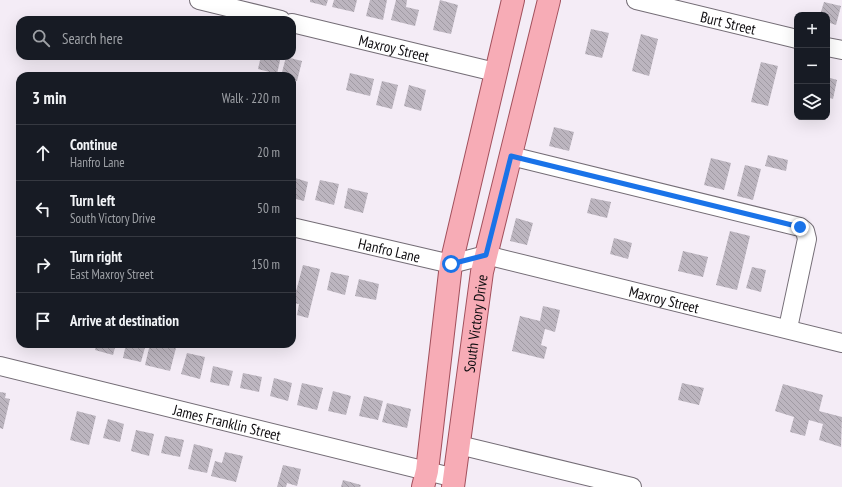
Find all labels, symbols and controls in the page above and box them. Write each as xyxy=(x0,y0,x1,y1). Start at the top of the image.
street label: Burt Street xyxy=(699,6,758,38)
map controls xyxy=(794,12,830,120)
button: + xyxy=(794,12,830,48)
search box xyxy=(16,16,296,60)
icon: search xyxy=(30,27,52,49)
text: Search here xyxy=(62,29,123,48)
street label: Maxroy Street xyxy=(357,30,431,65)
button: − xyxy=(794,48,830,84)
button: layers xyxy=(794,84,830,120)
text: 3 min xyxy=(32,87,66,109)
text: Walk · 220 m xyxy=(222,90,280,107)
text: Continue xyxy=(70,135,117,154)
icon: ahead xyxy=(32,142,54,164)
text: 20 m xyxy=(257,144,280,161)
text: Hanfro Lane xyxy=(70,154,125,171)
text: Turn left xyxy=(70,191,115,210)
icon: left xyxy=(32,198,54,220)
text: 50 m xyxy=(257,200,280,217)
text: South Victory Drive xyxy=(70,210,156,227)
route end xyxy=(791,218,809,236)
street label: Hanfro Lane xyxy=(356,233,422,266)
text: Turn right xyxy=(70,247,122,266)
icon: right xyxy=(32,254,54,276)
route start xyxy=(442,255,460,273)
text: 150 m xyxy=(251,256,280,273)
text: East Maxroy Street xyxy=(70,266,154,283)
street label: South Victory Drive xyxy=(459,273,491,374)
street label: Maxroy Street xyxy=(627,281,701,317)
icon: arrive xyxy=(32,310,54,332)
text: Arrive at destination xyxy=(70,311,179,330)
street label: James Franklin Street xyxy=(170,399,283,444)

